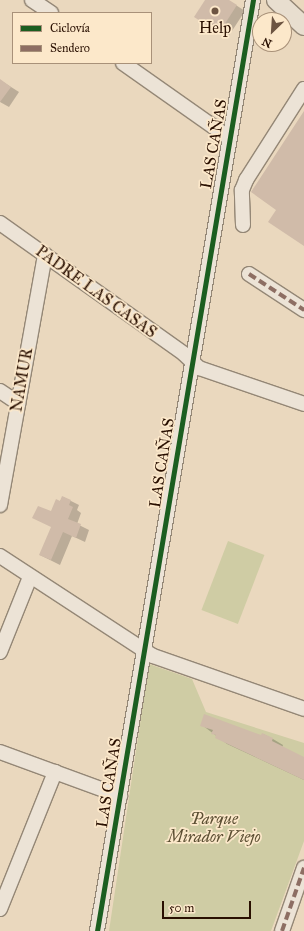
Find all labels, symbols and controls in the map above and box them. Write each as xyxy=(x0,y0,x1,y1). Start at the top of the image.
marker: Help xyxy=(209,5,221,17)
legend xyxy=(12,12,152,64)
north arrow xyxy=(252,12,292,52)
place label: Help xyxy=(199,18,231,38)
text: Ciclovía xyxy=(50,21,90,35)
text: N xyxy=(260,35,274,50)
text: Sendero xyxy=(50,41,90,55)
street label: LAS CAÑAS xyxy=(197,98,231,190)
street label: PADRE LAS CASAS xyxy=(32,242,160,342)
street label: NAMUR xyxy=(7,347,37,413)
street label: LAS CAÑAS xyxy=(145,417,179,509)
street label: LAS CAÑAS xyxy=(92,737,126,829)
park label: Parque Mirador Viejo xyxy=(167,809,261,847)
scale bar xyxy=(164,893,253,919)
text: 50 m xyxy=(169,901,194,915)

